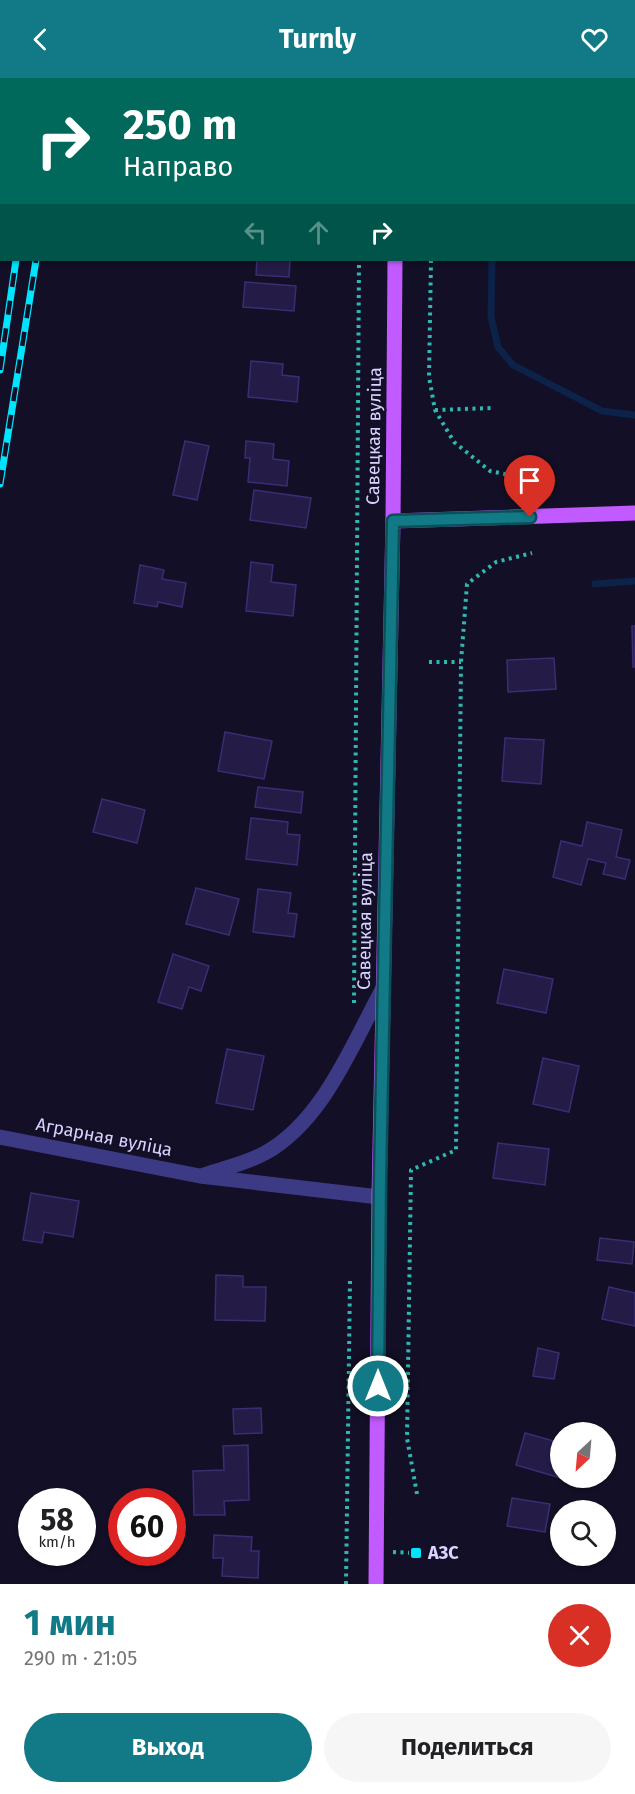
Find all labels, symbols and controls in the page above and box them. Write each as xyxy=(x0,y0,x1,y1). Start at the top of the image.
icon: back xyxy=(24,23,57,56)
text: Turnly xyxy=(279,23,356,55)
icon: heart xyxy=(578,23,611,56)
text: 250 m xyxy=(123,100,237,150)
icon: right xyxy=(24,102,102,180)
text: Направо xyxy=(123,151,233,183)
icon: left xyxy=(239,216,272,249)
icon: ahead xyxy=(302,216,335,249)
icon: right xyxy=(365,216,398,249)
street label: Савецкая вуліца xyxy=(362,367,386,505)
pin xyxy=(504,455,555,517)
icon: arrive xyxy=(513,464,546,497)
street label: Савецкая вуліца xyxy=(353,852,377,990)
street label: Аграрная вуліца xyxy=(34,1113,174,1161)
position arrow xyxy=(346,1354,410,1418)
north arrow xyxy=(550,1422,616,1488)
map controls xyxy=(550,1422,616,1566)
speed limit sign: 60 xyxy=(108,1488,186,1566)
button: search xyxy=(550,1500,616,1566)
text: 58 xyxy=(40,1502,74,1538)
text: km/h xyxy=(38,1533,76,1551)
place label: АЗС xyxy=(427,1542,459,1564)
marker: АЗС xyxy=(409,1546,423,1560)
text: 1 мин xyxy=(24,1601,116,1645)
button: close xyxy=(548,1604,611,1667)
text: 290 m · 21:05 xyxy=(24,1646,137,1670)
button: Выход xyxy=(24,1713,312,1782)
button: Поделиться xyxy=(324,1713,611,1782)

